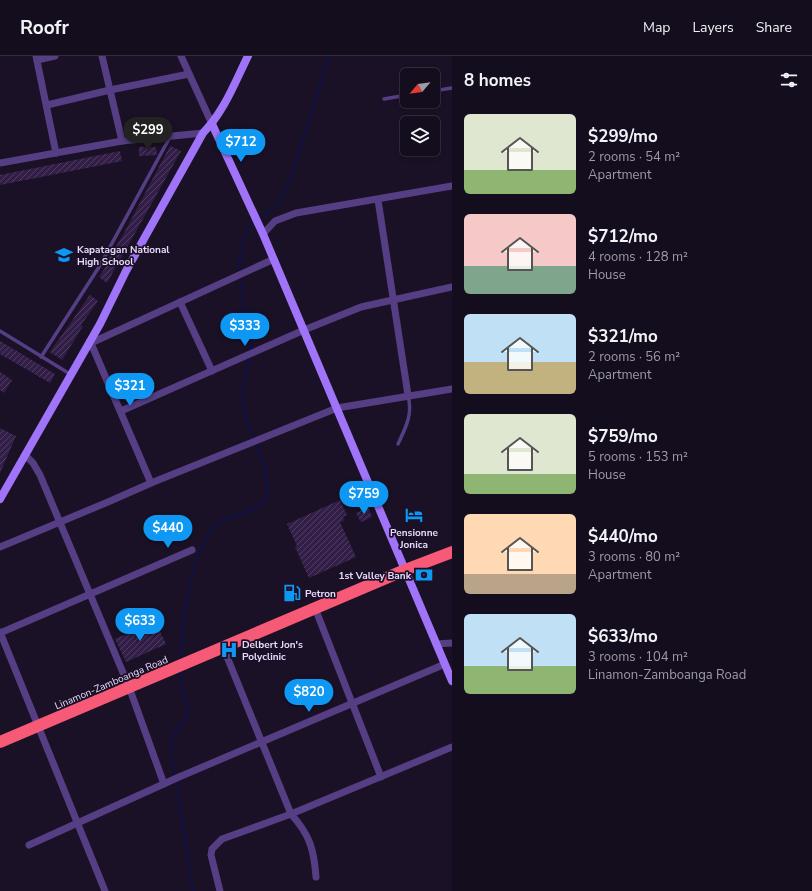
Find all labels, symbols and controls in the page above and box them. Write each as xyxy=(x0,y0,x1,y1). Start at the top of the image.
text: Roofr xyxy=(20,15,69,41)
text: Map xyxy=(643,18,670,37)
text: Layers xyxy=(692,18,734,37)
text: Share xyxy=(756,18,792,37)
north arrow xyxy=(400,68,440,108)
map controls xyxy=(400,68,440,156)
text: 8 homes xyxy=(464,69,531,92)
icon: filters xyxy=(778,69,800,91)
button: layers xyxy=(400,116,440,156)
pin: $299 xyxy=(124,117,172,151)
text: $299 xyxy=(132,121,164,139)
text: $299/mo xyxy=(588,125,658,148)
pin: $712 xyxy=(217,129,265,163)
icon: home xyxy=(496,130,544,178)
text: $712 xyxy=(225,133,257,151)
text: 2 rooms · 54 m² xyxy=(588,148,680,166)
text: Apartment xyxy=(588,166,651,184)
text: $712/mo xyxy=(588,225,658,248)
icon: home xyxy=(496,230,544,278)
place label: Kapatagan National High School xyxy=(77,243,170,269)
school or university icon: Kapatagan National High School xyxy=(54,245,74,265)
text: 4 rooms · 128 m² xyxy=(588,248,688,266)
text: House xyxy=(588,266,626,284)
pin: $333 xyxy=(221,313,269,347)
text: $333 xyxy=(229,317,261,335)
text: $321/mo xyxy=(588,325,658,348)
icon: home xyxy=(496,330,544,378)
text: 2 rooms · 56 m² xyxy=(588,348,680,366)
text: Apartment xyxy=(588,366,651,384)
pin: $321 xyxy=(106,373,154,407)
text: $321 xyxy=(114,377,146,395)
text: $759/mo xyxy=(588,425,658,448)
icon: home xyxy=(496,430,544,478)
text: 5 rooms · 153 m² xyxy=(588,448,688,466)
text: House xyxy=(588,466,626,484)
pin: $759 xyxy=(340,481,388,515)
text: $759 xyxy=(348,485,380,503)
hotel icon: Pensionne Jonica xyxy=(404,505,424,525)
pin: $440 xyxy=(144,515,192,549)
text: $440 xyxy=(152,519,184,537)
text: $440/mo xyxy=(588,525,658,548)
place label: Pensionne Jonica xyxy=(390,526,439,552)
icon: home xyxy=(496,530,544,578)
text: 3 rooms · 80 m² xyxy=(588,548,680,566)
bank icon: 1st Valley Bank xyxy=(414,565,434,585)
text: Apartment xyxy=(588,566,651,584)
place label: 1st Valley Bank xyxy=(338,569,412,583)
fuel station icon: Petron xyxy=(282,583,302,603)
place label: Petron xyxy=(305,587,336,601)
pin: $633 xyxy=(116,608,164,642)
text: $633 xyxy=(124,612,156,630)
text: $633/mo xyxy=(588,625,658,648)
icon: home xyxy=(496,630,544,678)
place label: Delbert Jon's Polyclinic xyxy=(242,638,303,664)
hospital icon: Delbert Jon's Polyclinic xyxy=(219,640,239,660)
text: 3 rooms · 104 m² xyxy=(588,648,688,666)
street label: Linamon-Zamboanga Road xyxy=(53,653,170,713)
text: Linamon-Zamboanga Road xyxy=(588,666,746,684)
pin: $820 xyxy=(285,679,333,713)
text: $820 xyxy=(293,683,325,701)

